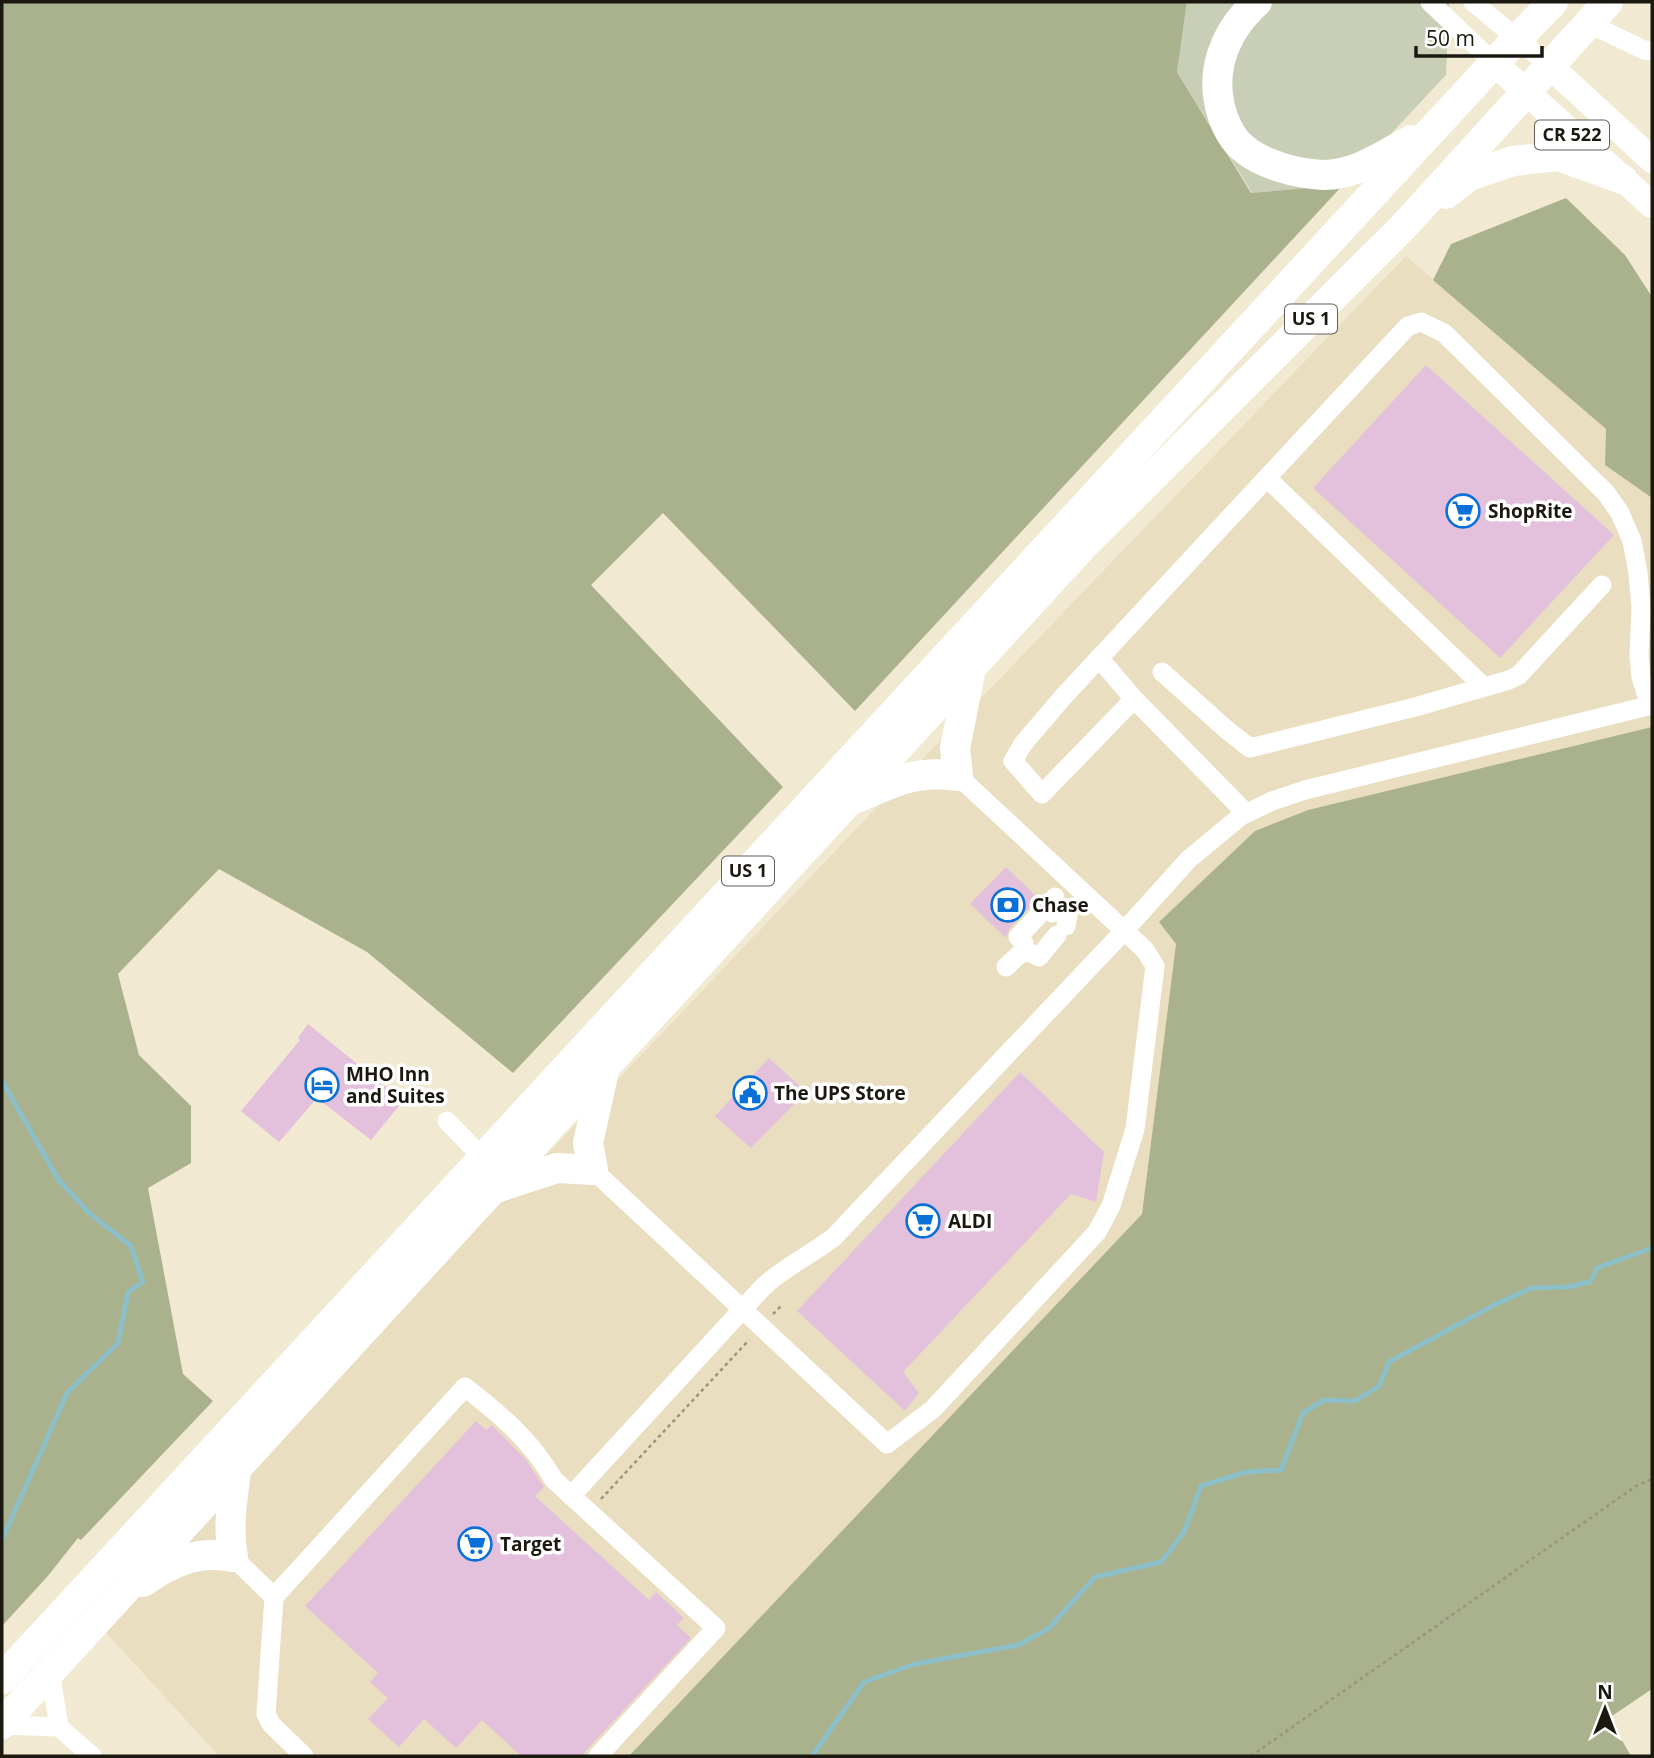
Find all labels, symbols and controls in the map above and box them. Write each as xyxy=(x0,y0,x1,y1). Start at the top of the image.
scale bar xyxy=(1416,14,1542,58)
text: 50 m xyxy=(1426,24,1475,52)
road number: CR 522 xyxy=(1535,120,1609,150)
road number: US 1 xyxy=(1285,304,1337,334)
supermarket icon: ShopRite xyxy=(1444,492,1482,530)
place label: ShopRite xyxy=(1488,498,1573,524)
road number: US 1 xyxy=(722,856,774,886)
bank icon: Chase xyxy=(989,886,1027,924)
place label: Chase xyxy=(1032,892,1089,918)
place label: MHO Inn and Suites xyxy=(346,1061,445,1109)
hotel icon: MHO Inn and Suites xyxy=(303,1066,341,1104)
public building icon: The UPS Store xyxy=(731,1074,769,1112)
place label: The UPS Store xyxy=(774,1080,906,1106)
supermarket icon: ALDI xyxy=(904,1202,942,1240)
place label: ALDI xyxy=(948,1208,992,1234)
supermarket icon: Target xyxy=(456,1525,494,1563)
place label: Target xyxy=(500,1531,561,1557)
north arrow xyxy=(1570,1674,1640,1744)
text: N xyxy=(1597,1679,1613,1705)

